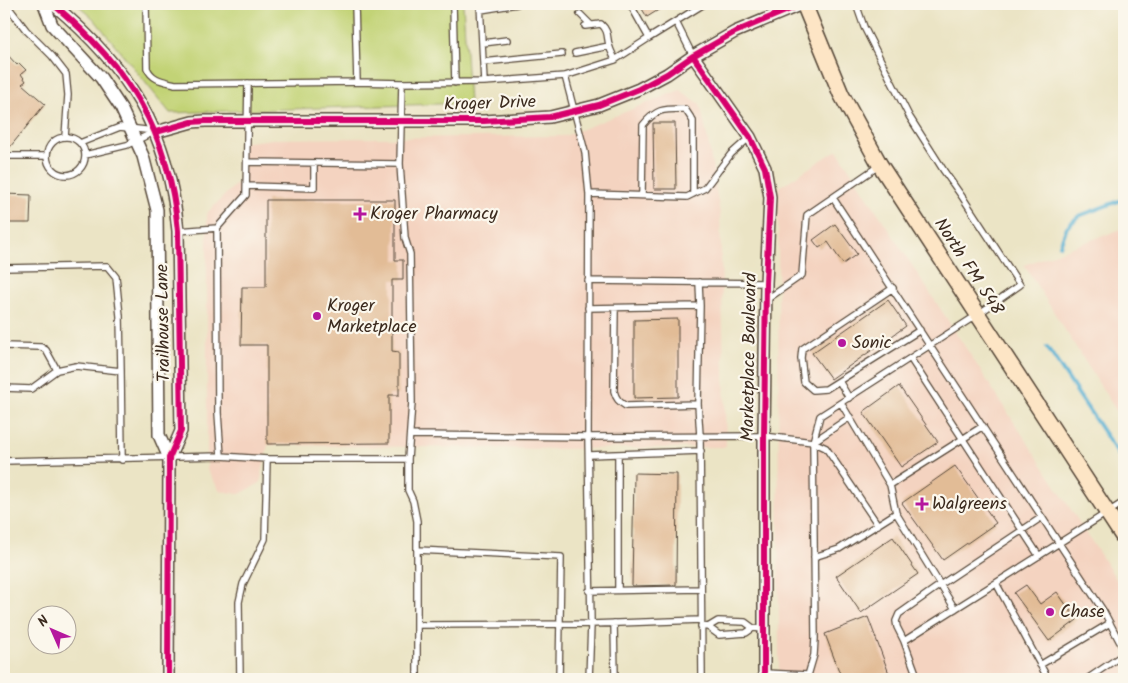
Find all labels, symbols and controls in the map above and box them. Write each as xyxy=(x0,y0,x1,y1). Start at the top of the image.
street label: Kroger Drive xyxy=(443,88,537,120)
place label: Kroger Pharmacy xyxy=(370,200,498,229)
marker: Kroger Pharmacy xyxy=(354,208,366,220)
street label: North FM 548 xyxy=(926,212,1011,322)
street label: Trailhouse Lane xyxy=(148,264,180,382)
street label: Marketplace Boulevard xyxy=(734,271,766,442)
place label: Kroger Marketplace xyxy=(327,292,417,342)
marker: Kroger Marketplace xyxy=(311,310,323,322)
place label: Sonic xyxy=(852,329,892,358)
marker: Sonic xyxy=(836,337,848,349)
place label: Walgreens xyxy=(932,490,1007,519)
marker: Walgreens xyxy=(916,498,928,510)
place label: Chase xyxy=(1060,598,1105,627)
north arrow xyxy=(28,606,78,656)
marker: Chase xyxy=(1044,606,1056,618)
text: N xyxy=(33,610,55,632)

